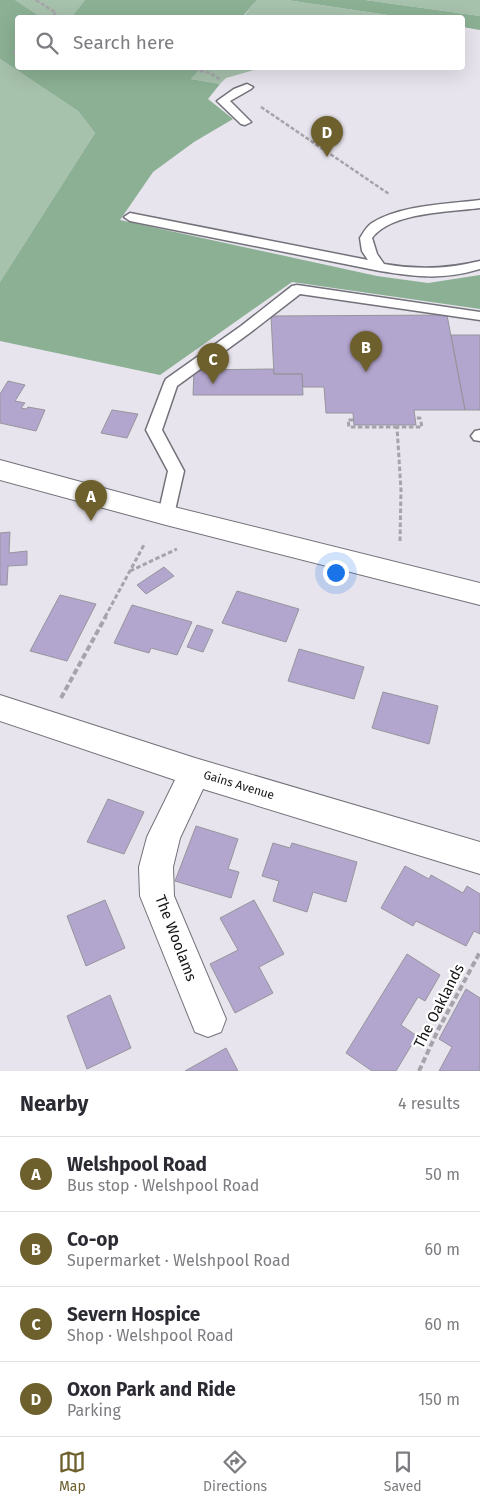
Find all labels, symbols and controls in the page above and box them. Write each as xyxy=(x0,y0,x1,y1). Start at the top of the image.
search box xyxy=(15,15,465,70)
icon: search xyxy=(33,29,61,57)
text: Search here xyxy=(73,31,174,54)
pin: D xyxy=(311,116,343,157)
pin: B xyxy=(350,331,382,372)
pin: C xyxy=(197,343,229,384)
pin: A xyxy=(75,480,107,521)
your location xyxy=(323,560,349,586)
street label: Gains Avenue xyxy=(202,768,276,802)
street label: The Woolams xyxy=(151,892,201,984)
street label: The Oaklands xyxy=(410,961,468,1051)
text: Nearby xyxy=(20,1091,88,1117)
text: 4 results xyxy=(398,1094,460,1113)
text: Welshpool Road xyxy=(67,1153,207,1176)
text: A xyxy=(31,1165,41,1184)
text: 50 m xyxy=(425,1165,460,1184)
text: Bus stop · Welshpool Road xyxy=(67,1176,259,1195)
text: Co-op xyxy=(67,1228,119,1251)
text: B xyxy=(31,1240,41,1259)
text: 60 m xyxy=(425,1240,460,1259)
text: Supermarket · Welshpool Road xyxy=(67,1251,290,1270)
text: Severn Hospice xyxy=(67,1303,200,1326)
text: C xyxy=(31,1315,41,1334)
text: 60 m xyxy=(425,1315,460,1334)
text: Shop · Welshpool Road xyxy=(67,1326,234,1345)
text: Oxon Park and Ride xyxy=(67,1378,236,1401)
text: D xyxy=(31,1390,41,1409)
text: 150 m xyxy=(418,1390,460,1409)
text: Parking xyxy=(67,1401,121,1420)
tab: Map xyxy=(58,1448,86,1495)
tab: Directions xyxy=(203,1448,267,1495)
tab: Saved xyxy=(384,1448,422,1495)

